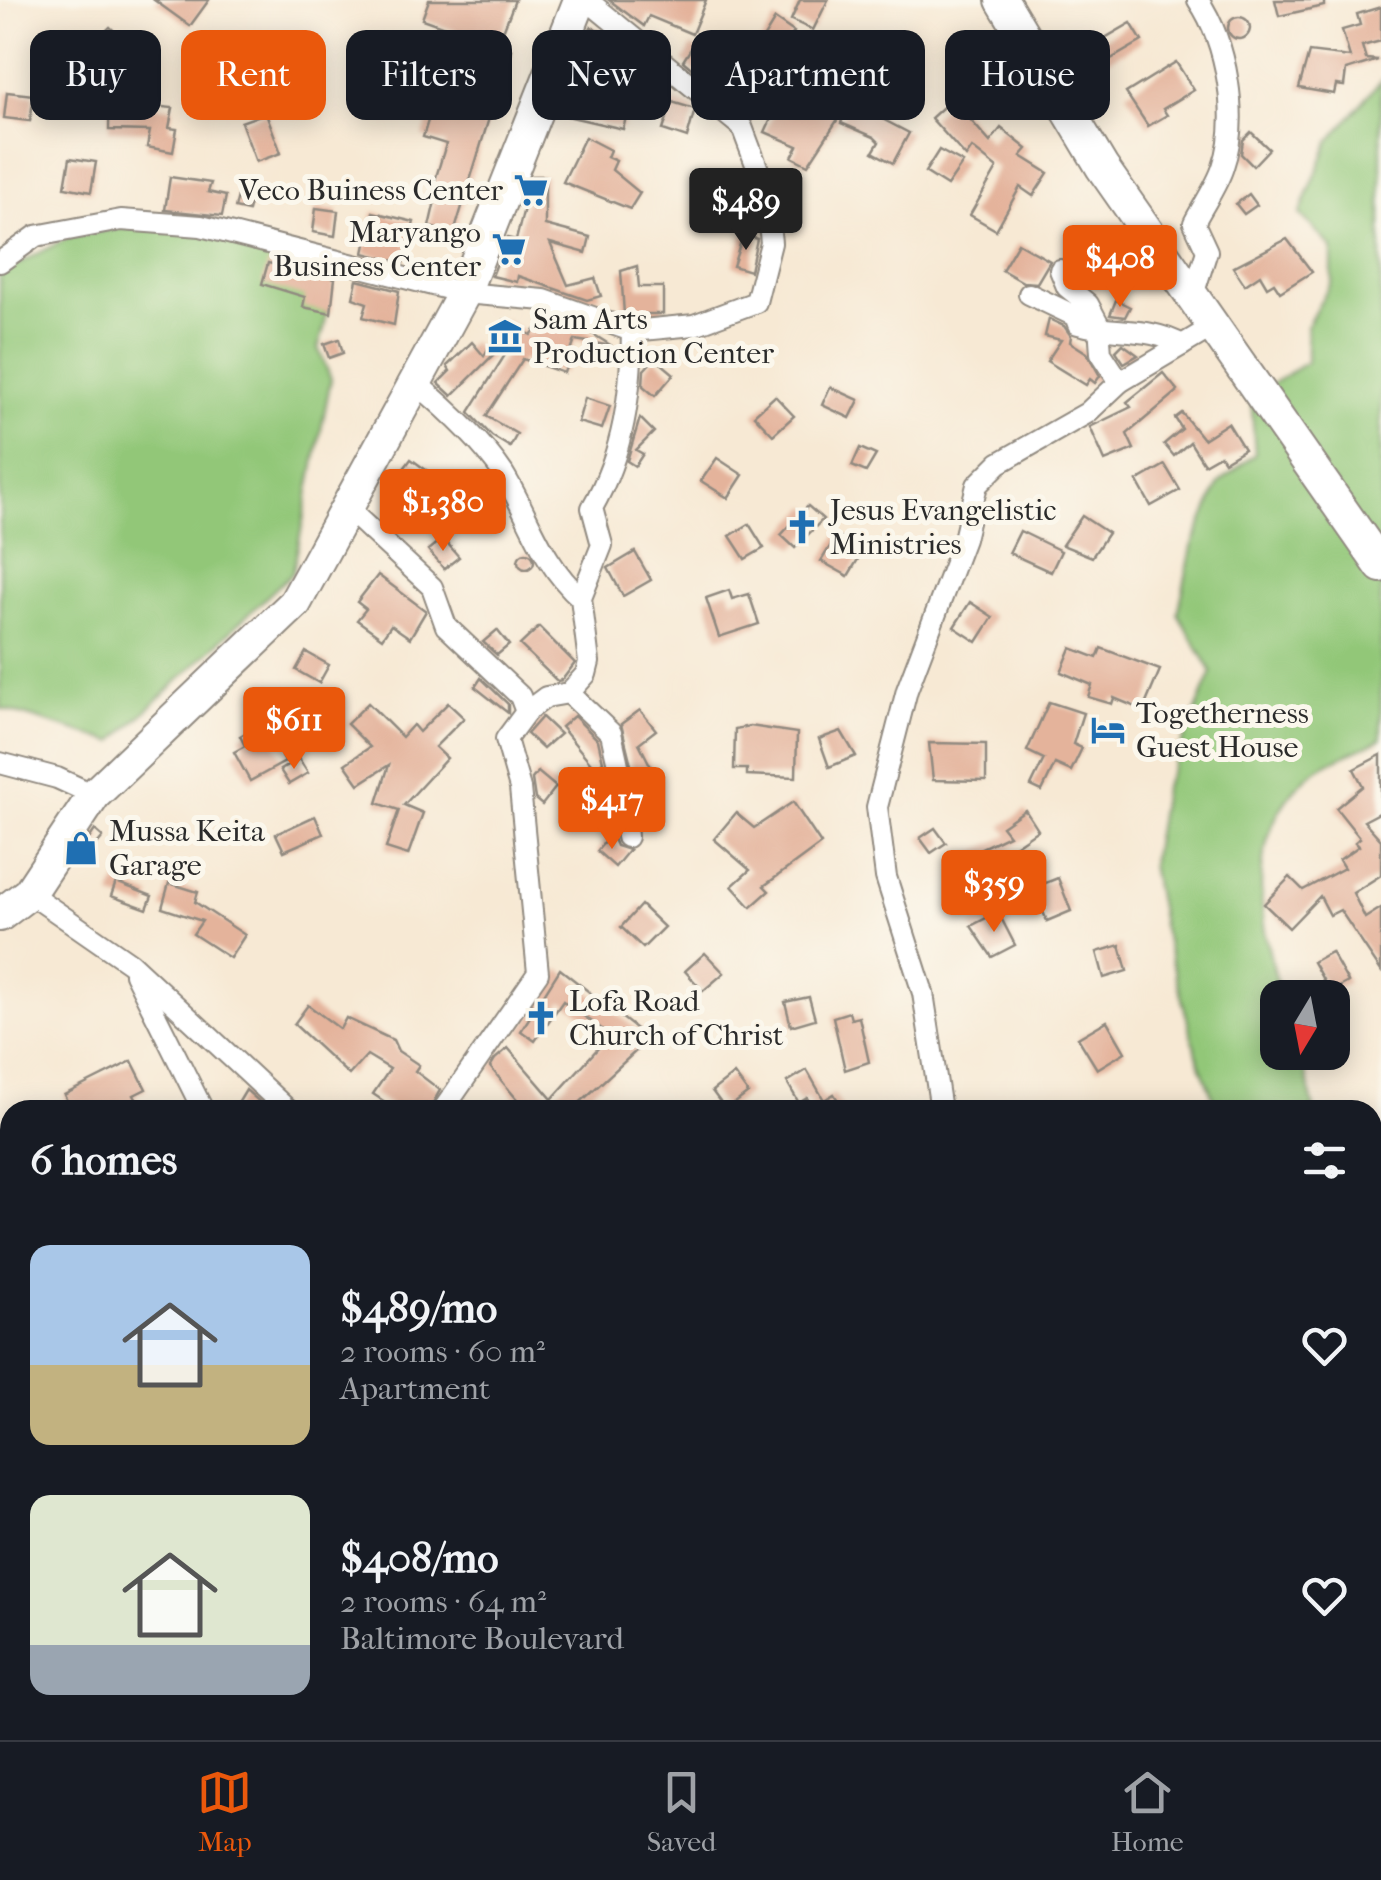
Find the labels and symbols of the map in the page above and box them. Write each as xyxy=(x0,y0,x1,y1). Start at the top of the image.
pin: $489 xyxy=(687,168,805,253)
supermarket icon: Veco Buiness Center xyxy=(512,171,550,209)
place label: Veco Buiness Center xyxy=(238,173,503,208)
place label: Maryango Business Center xyxy=(273,215,481,284)
pin: $408 xyxy=(1061,225,1179,310)
supermarket icon: Maryango Business Center xyxy=(490,230,528,268)
place label: Sam Arts Production Center xyxy=(533,302,774,371)
museum icon: Sam Arts Production Center xyxy=(486,317,524,355)
pin: $1,380 xyxy=(362,469,524,554)
place label: Jesus Evangelistic Ministries xyxy=(828,493,1056,562)
church icon: Jesus Evangelistic Ministries xyxy=(783,508,821,546)
pin: $611 xyxy=(235,687,353,772)
place label: Togetherness Guest House xyxy=(1136,696,1309,765)
hotel icon: Togetherness Guest House xyxy=(1089,711,1127,749)
pin: $417 xyxy=(553,767,671,852)
place label: Mussa Keita Garage xyxy=(109,814,266,883)
shop icon: Mussa Keita Garage xyxy=(62,829,100,867)
pin: $359 xyxy=(935,850,1053,935)
north arrow xyxy=(1260,980,1350,1070)
place label: Lofa Road Church of Christ xyxy=(569,984,784,1053)
church icon: Lofa Road Church of Christ xyxy=(522,999,560,1037)

